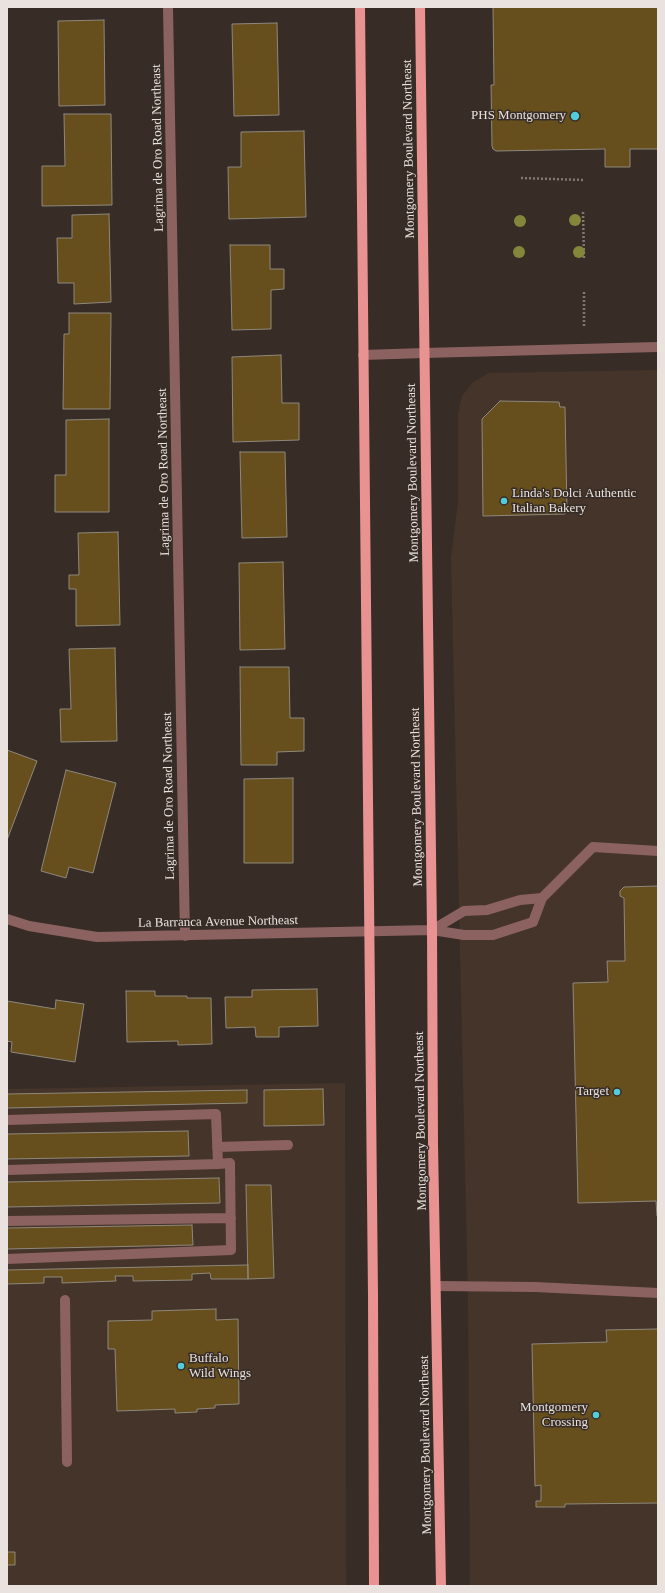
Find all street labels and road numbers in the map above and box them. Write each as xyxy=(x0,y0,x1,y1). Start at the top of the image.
street label: Montgomery Boulevard Northeast xyxy=(400,59,418,239)
street label: Lagrima de Oro Road Northeast xyxy=(149,64,167,232)
street label: Montgomery Boulevard Northeast xyxy=(404,383,422,563)
street label: Lagrima de Oro Road Northeast xyxy=(155,388,173,556)
street label: Montgomery Boulevard Northeast xyxy=(408,707,426,887)
street label: Lagrima de Oro Road Northeast xyxy=(160,712,178,880)
street label: La Barranca Avenue Northeast xyxy=(138,913,298,931)
street label: Montgomery Boulevard Northeast xyxy=(412,1031,430,1211)
street label: Montgomery Boulevard Northeast xyxy=(417,1355,435,1535)

